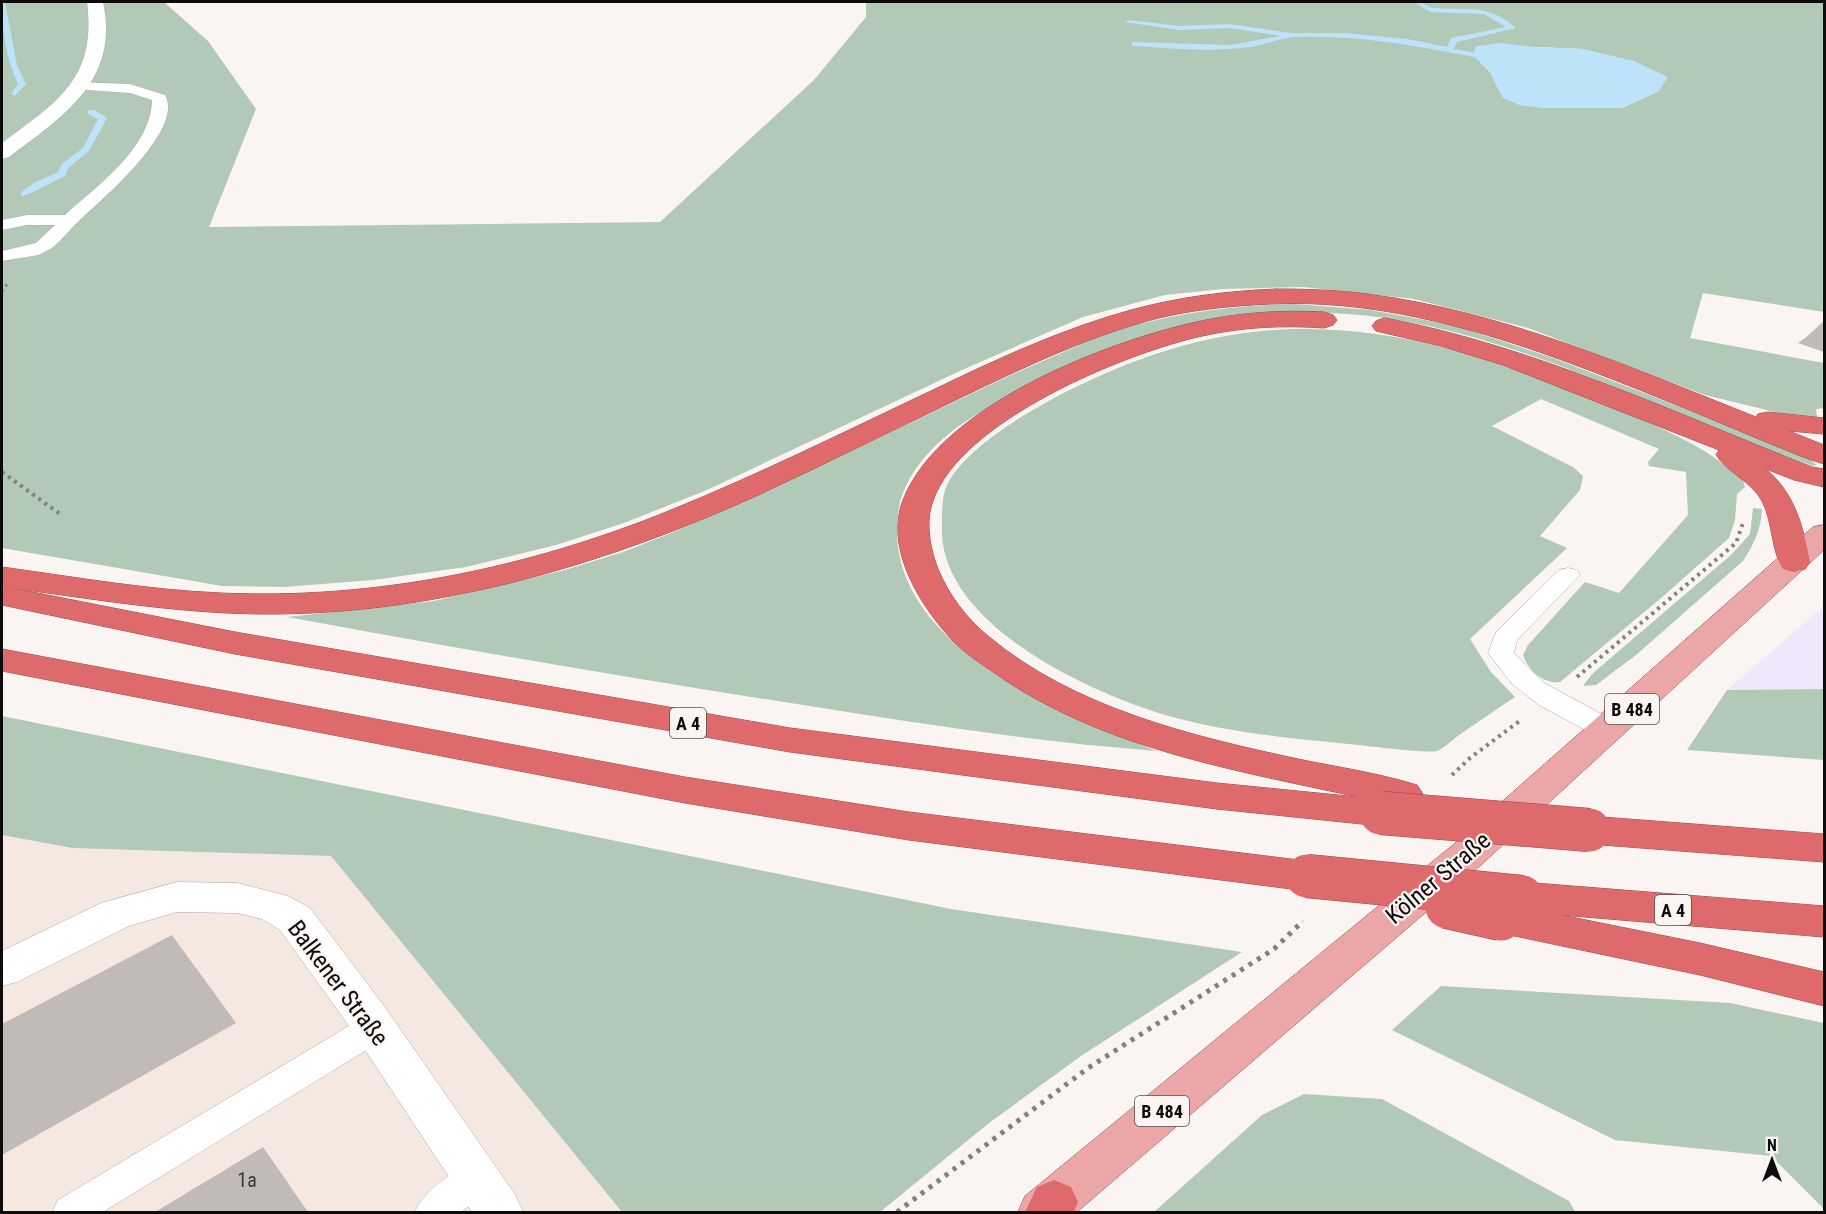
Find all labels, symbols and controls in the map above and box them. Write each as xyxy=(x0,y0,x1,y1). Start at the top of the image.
road number: B 484 xyxy=(1605,694,1659,724)
road number: A 4 xyxy=(670,708,706,738)
street label: Kölner Straße xyxy=(1380,826,1496,930)
road number: A 4 xyxy=(1655,895,1691,925)
street label: Balkener Straße xyxy=(282,915,394,1051)
road number: B 484 xyxy=(1135,1096,1189,1126)
north arrow xyxy=(1742,1130,1802,1190)
text: N xyxy=(1767,1136,1777,1155)
house number: 1a xyxy=(237,1168,257,1192)

